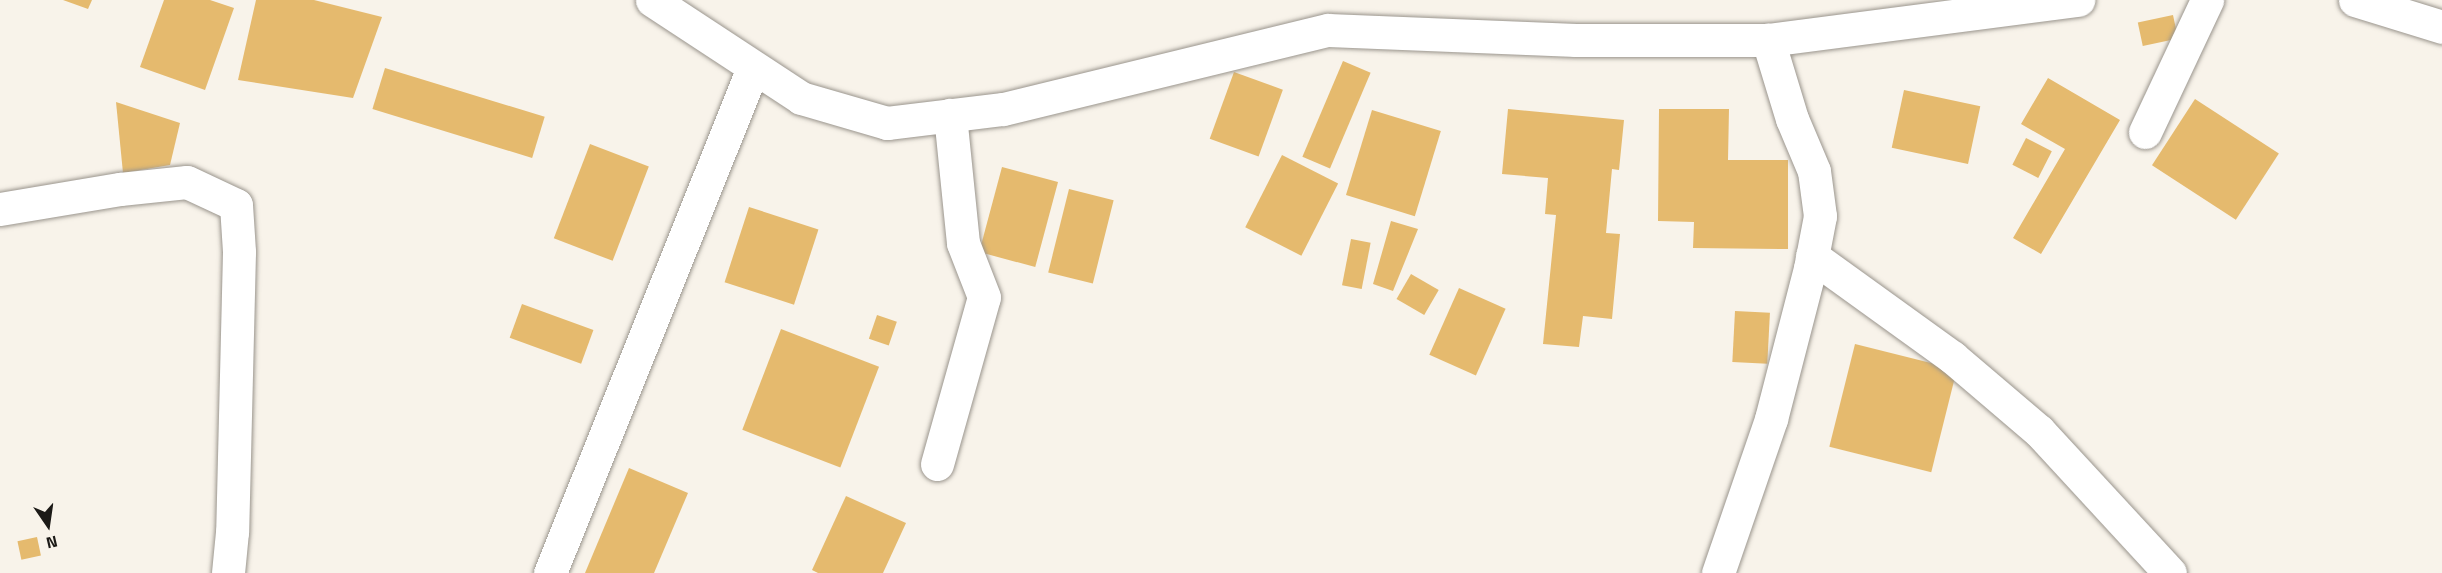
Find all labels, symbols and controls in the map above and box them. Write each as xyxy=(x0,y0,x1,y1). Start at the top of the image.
north arrow xyxy=(18,495,78,555)
text: N xyxy=(44,530,60,555)

